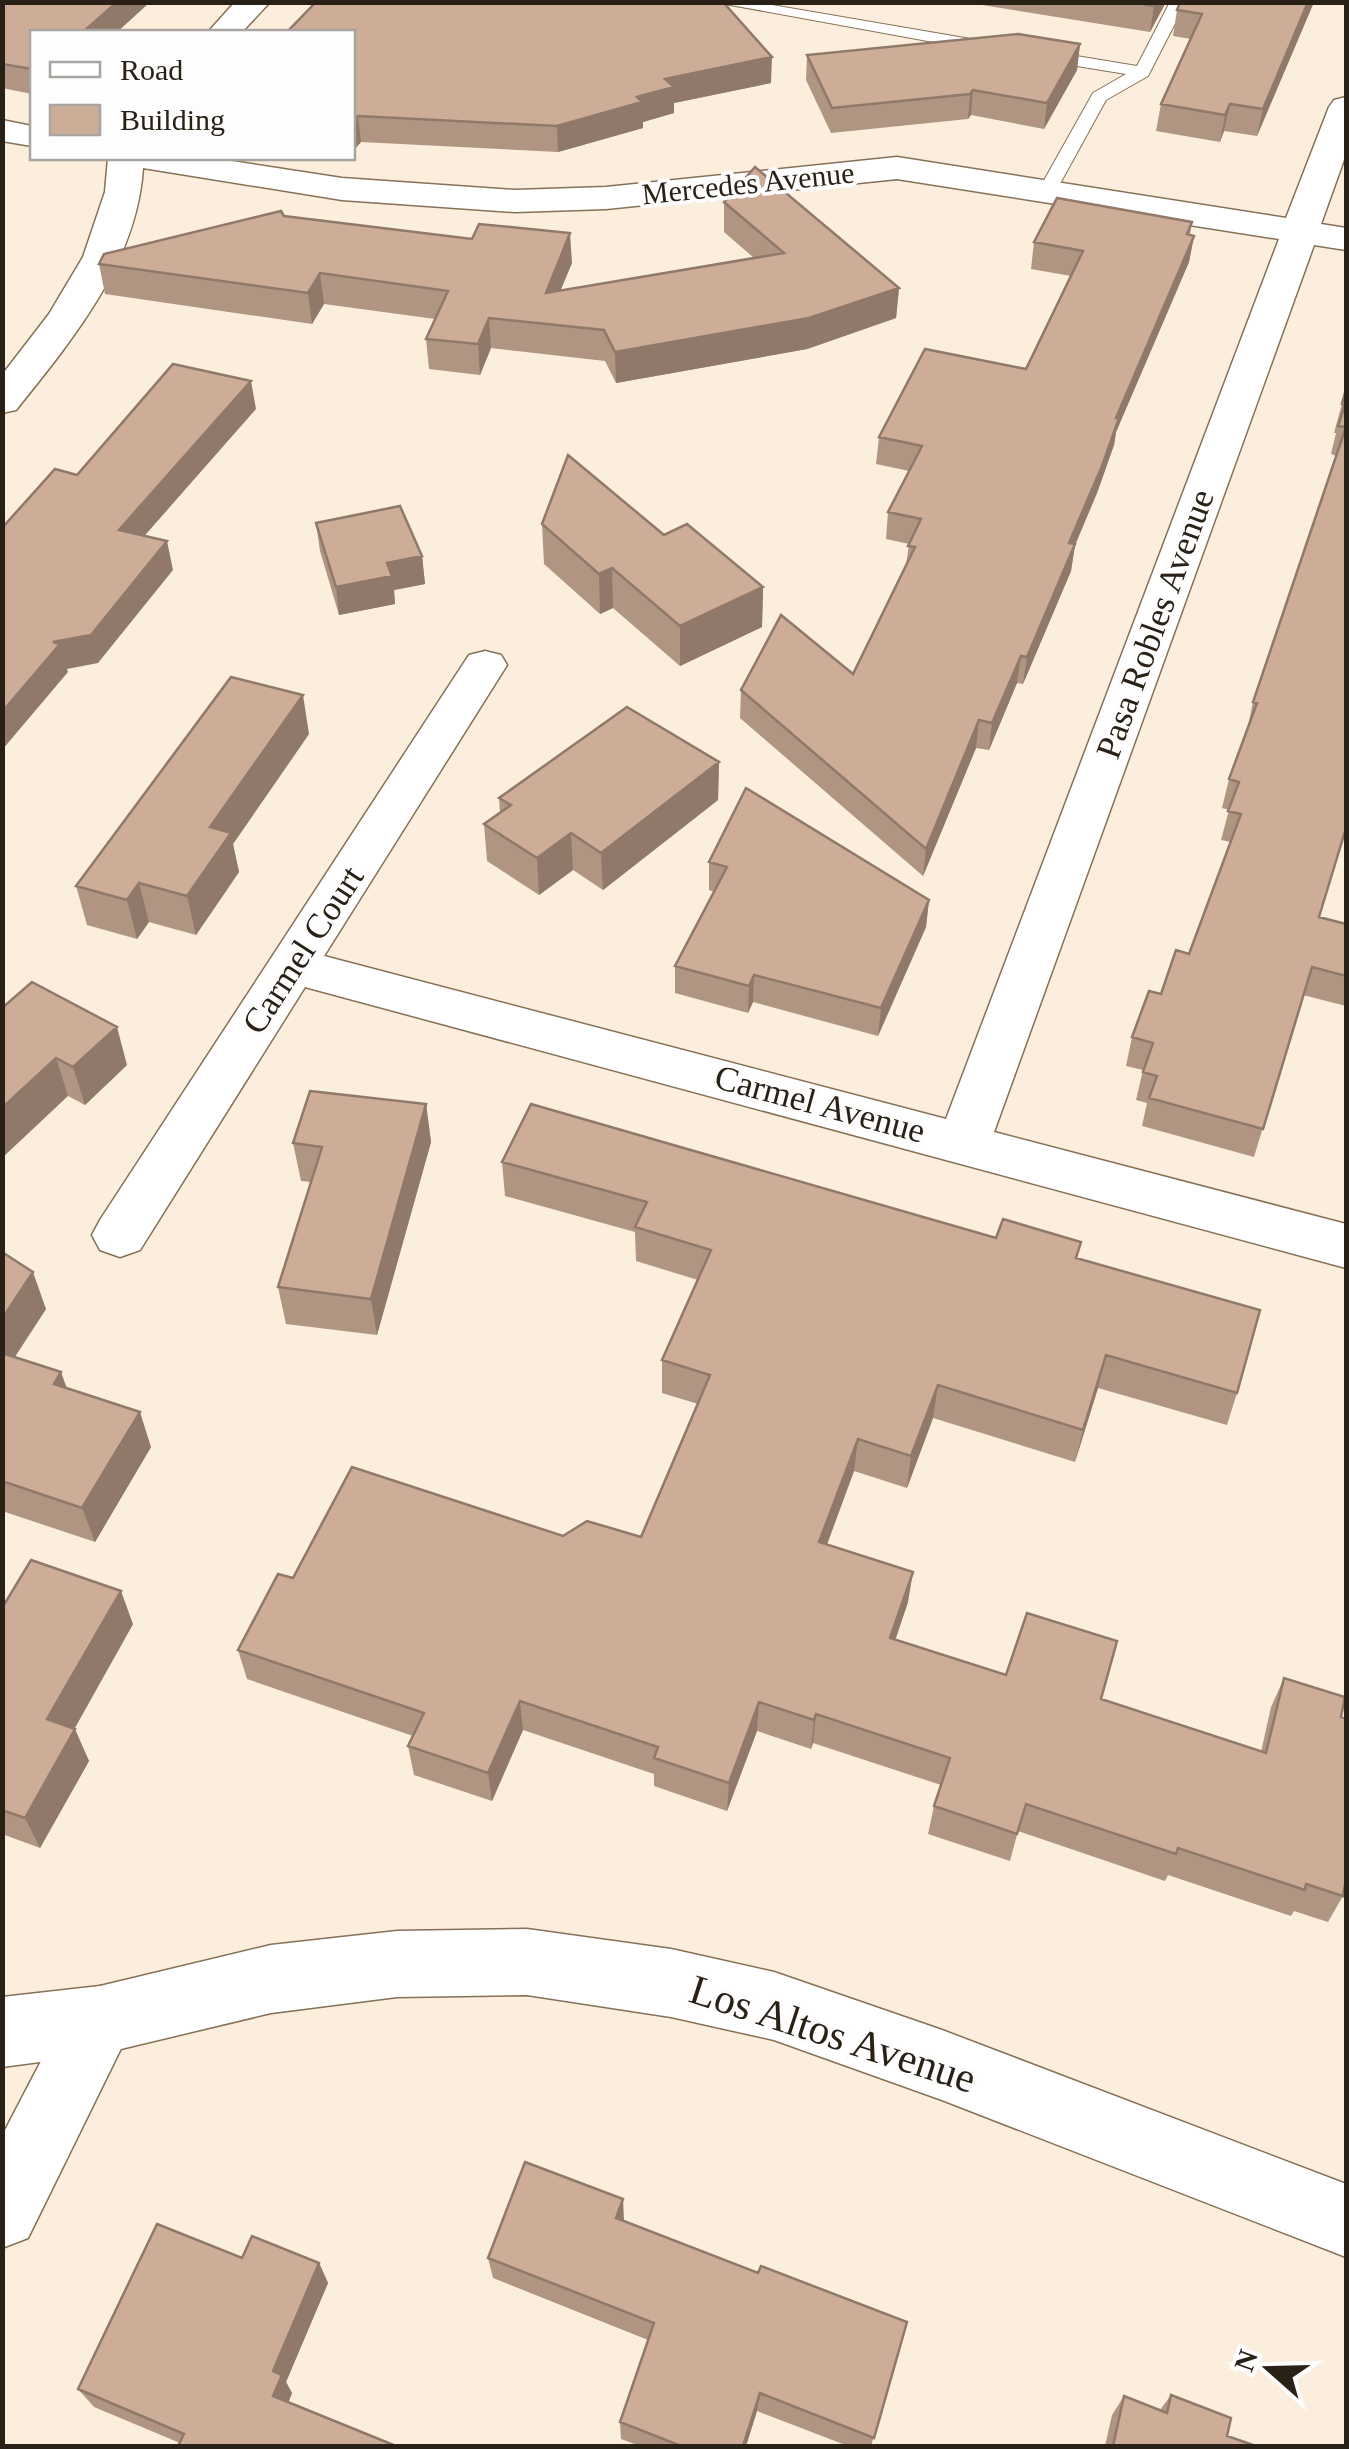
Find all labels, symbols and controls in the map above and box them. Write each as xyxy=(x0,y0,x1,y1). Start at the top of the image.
legend xyxy=(30,30,355,160)
text: Road xyxy=(120,53,183,86)
text: Building xyxy=(120,103,225,136)
street label: Mercedes Avenue xyxy=(640,155,856,211)
street label: Pasa Robles Avenue xyxy=(1088,484,1222,764)
street label: Carmel Court xyxy=(234,859,372,1041)
street label: Carmel Avenue xyxy=(711,1057,929,1151)
street label: Los Altos Avenue xyxy=(684,1966,982,2102)
north arrow xyxy=(1219,2319,1319,2419)
text: N xyxy=(1228,2346,1264,2375)

